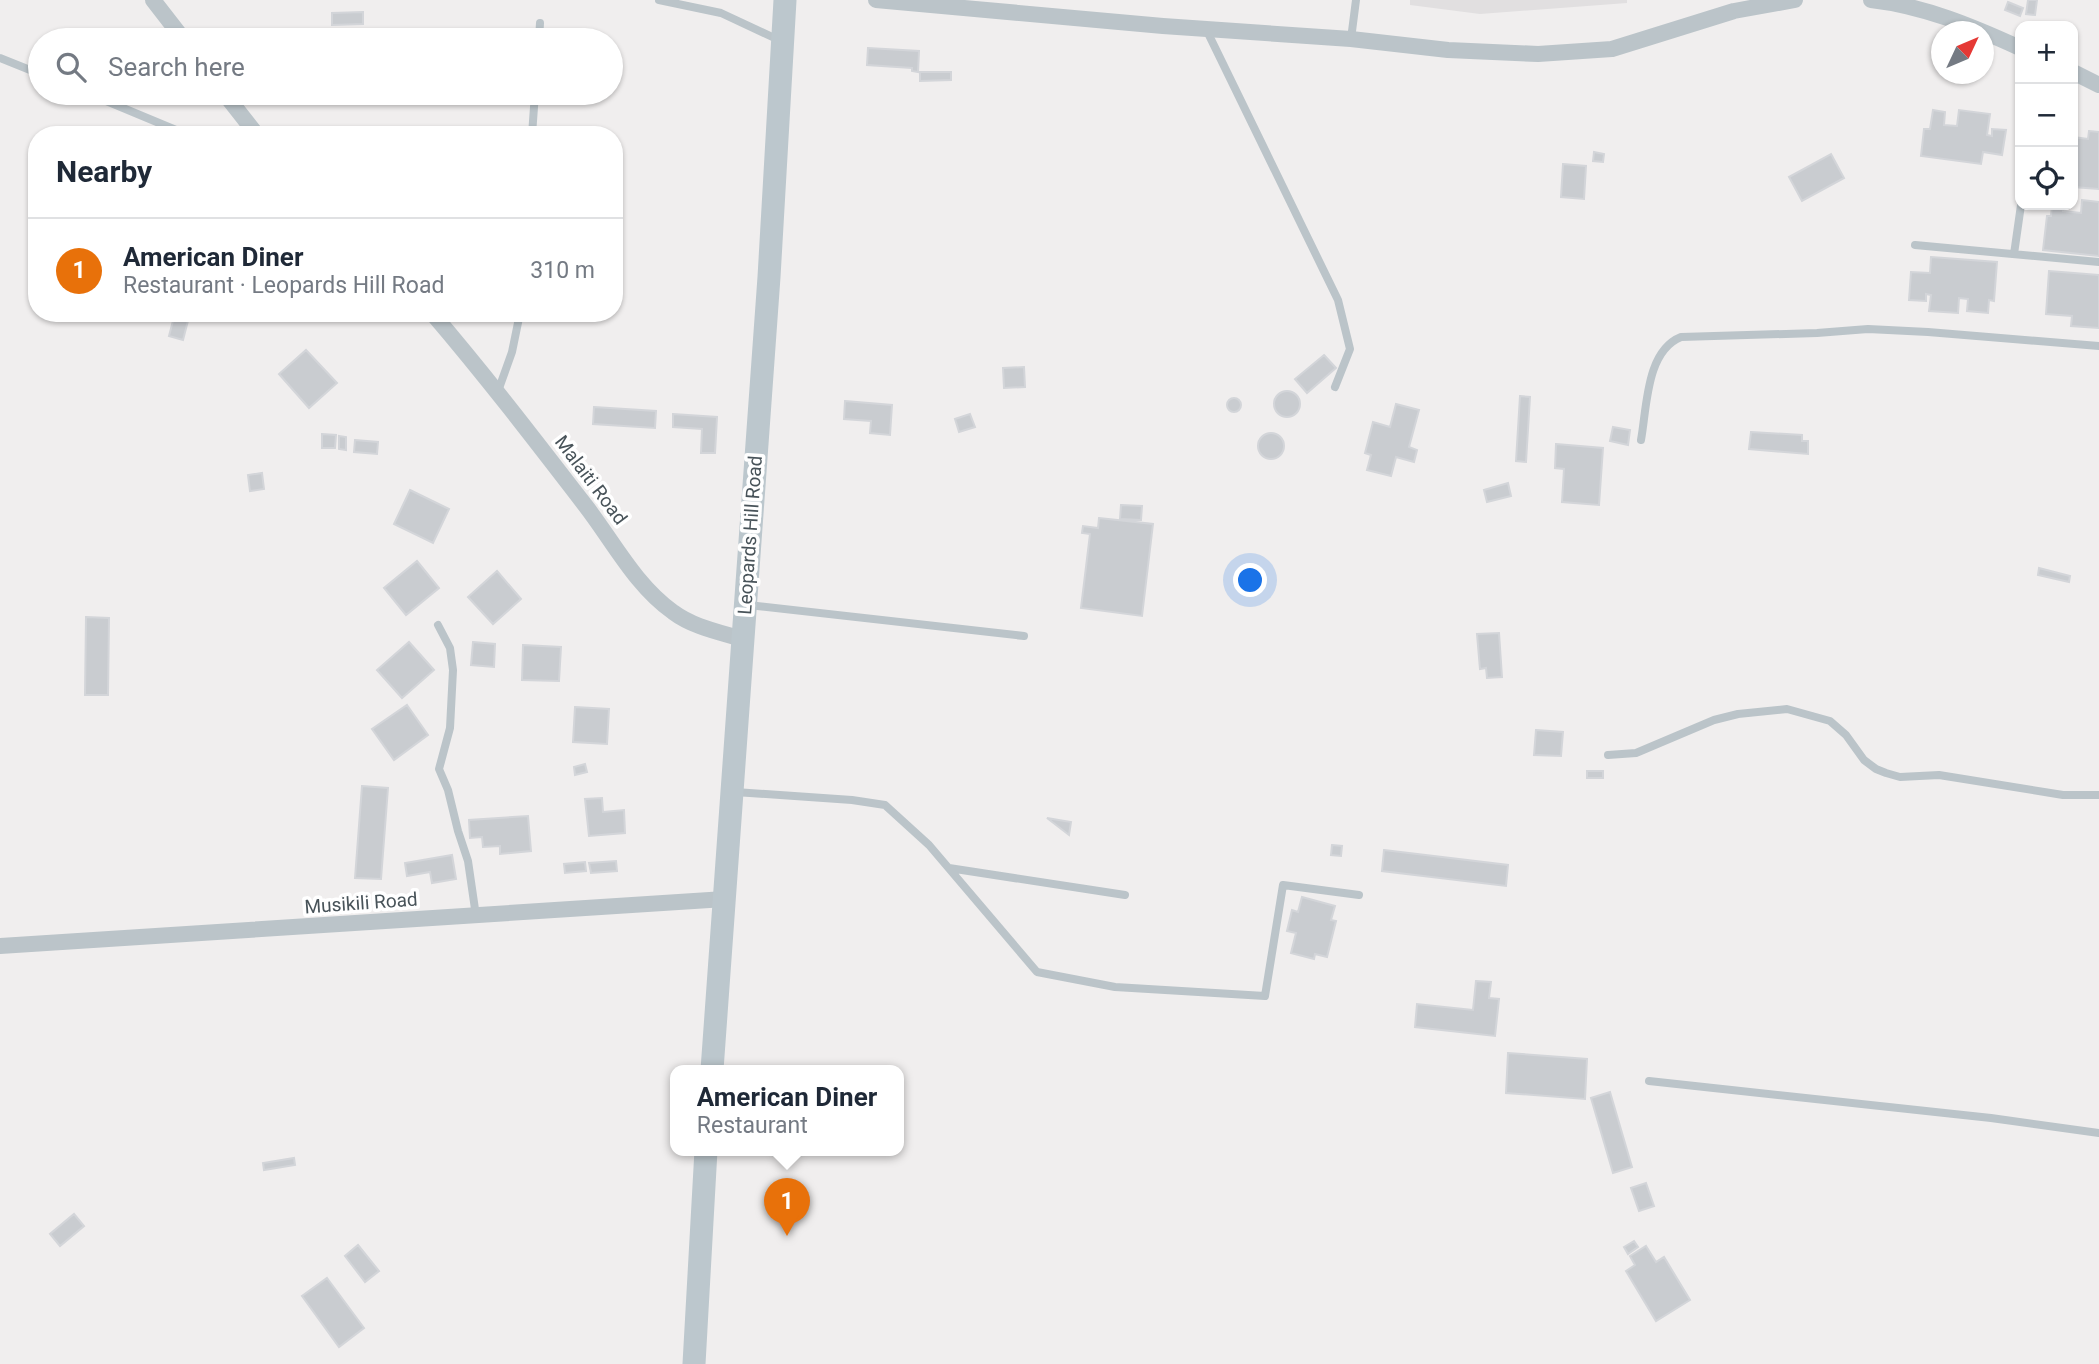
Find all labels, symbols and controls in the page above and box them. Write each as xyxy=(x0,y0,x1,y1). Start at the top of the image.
north arrow xyxy=(1931,21,1994,84)
map controls xyxy=(2015,21,2078,210)
button: + xyxy=(2015,21,2078,84)
search box xyxy=(28,28,623,105)
icon: search xyxy=(52,48,90,86)
text: Search here xyxy=(108,52,245,82)
button: − xyxy=(2015,84,2078,147)
button: locate xyxy=(2015,147,2078,210)
text: Nearby xyxy=(56,154,152,189)
text: American Diner xyxy=(123,242,303,272)
text: 1 xyxy=(72,257,86,284)
text: 310 m xyxy=(530,257,595,284)
text: Restaurant · Leopards Hill Road xyxy=(123,272,444,299)
street label: Malaiti Road xyxy=(550,431,632,529)
street label: Leopards Hill Road xyxy=(733,455,767,615)
your location xyxy=(1233,563,1267,597)
street label: Musikili Road xyxy=(304,888,418,918)
popup xyxy=(670,1065,904,1156)
text: American Diner xyxy=(697,1082,877,1112)
text: Restaurant xyxy=(697,1112,808,1139)
pin: 1 xyxy=(764,1178,810,1236)

